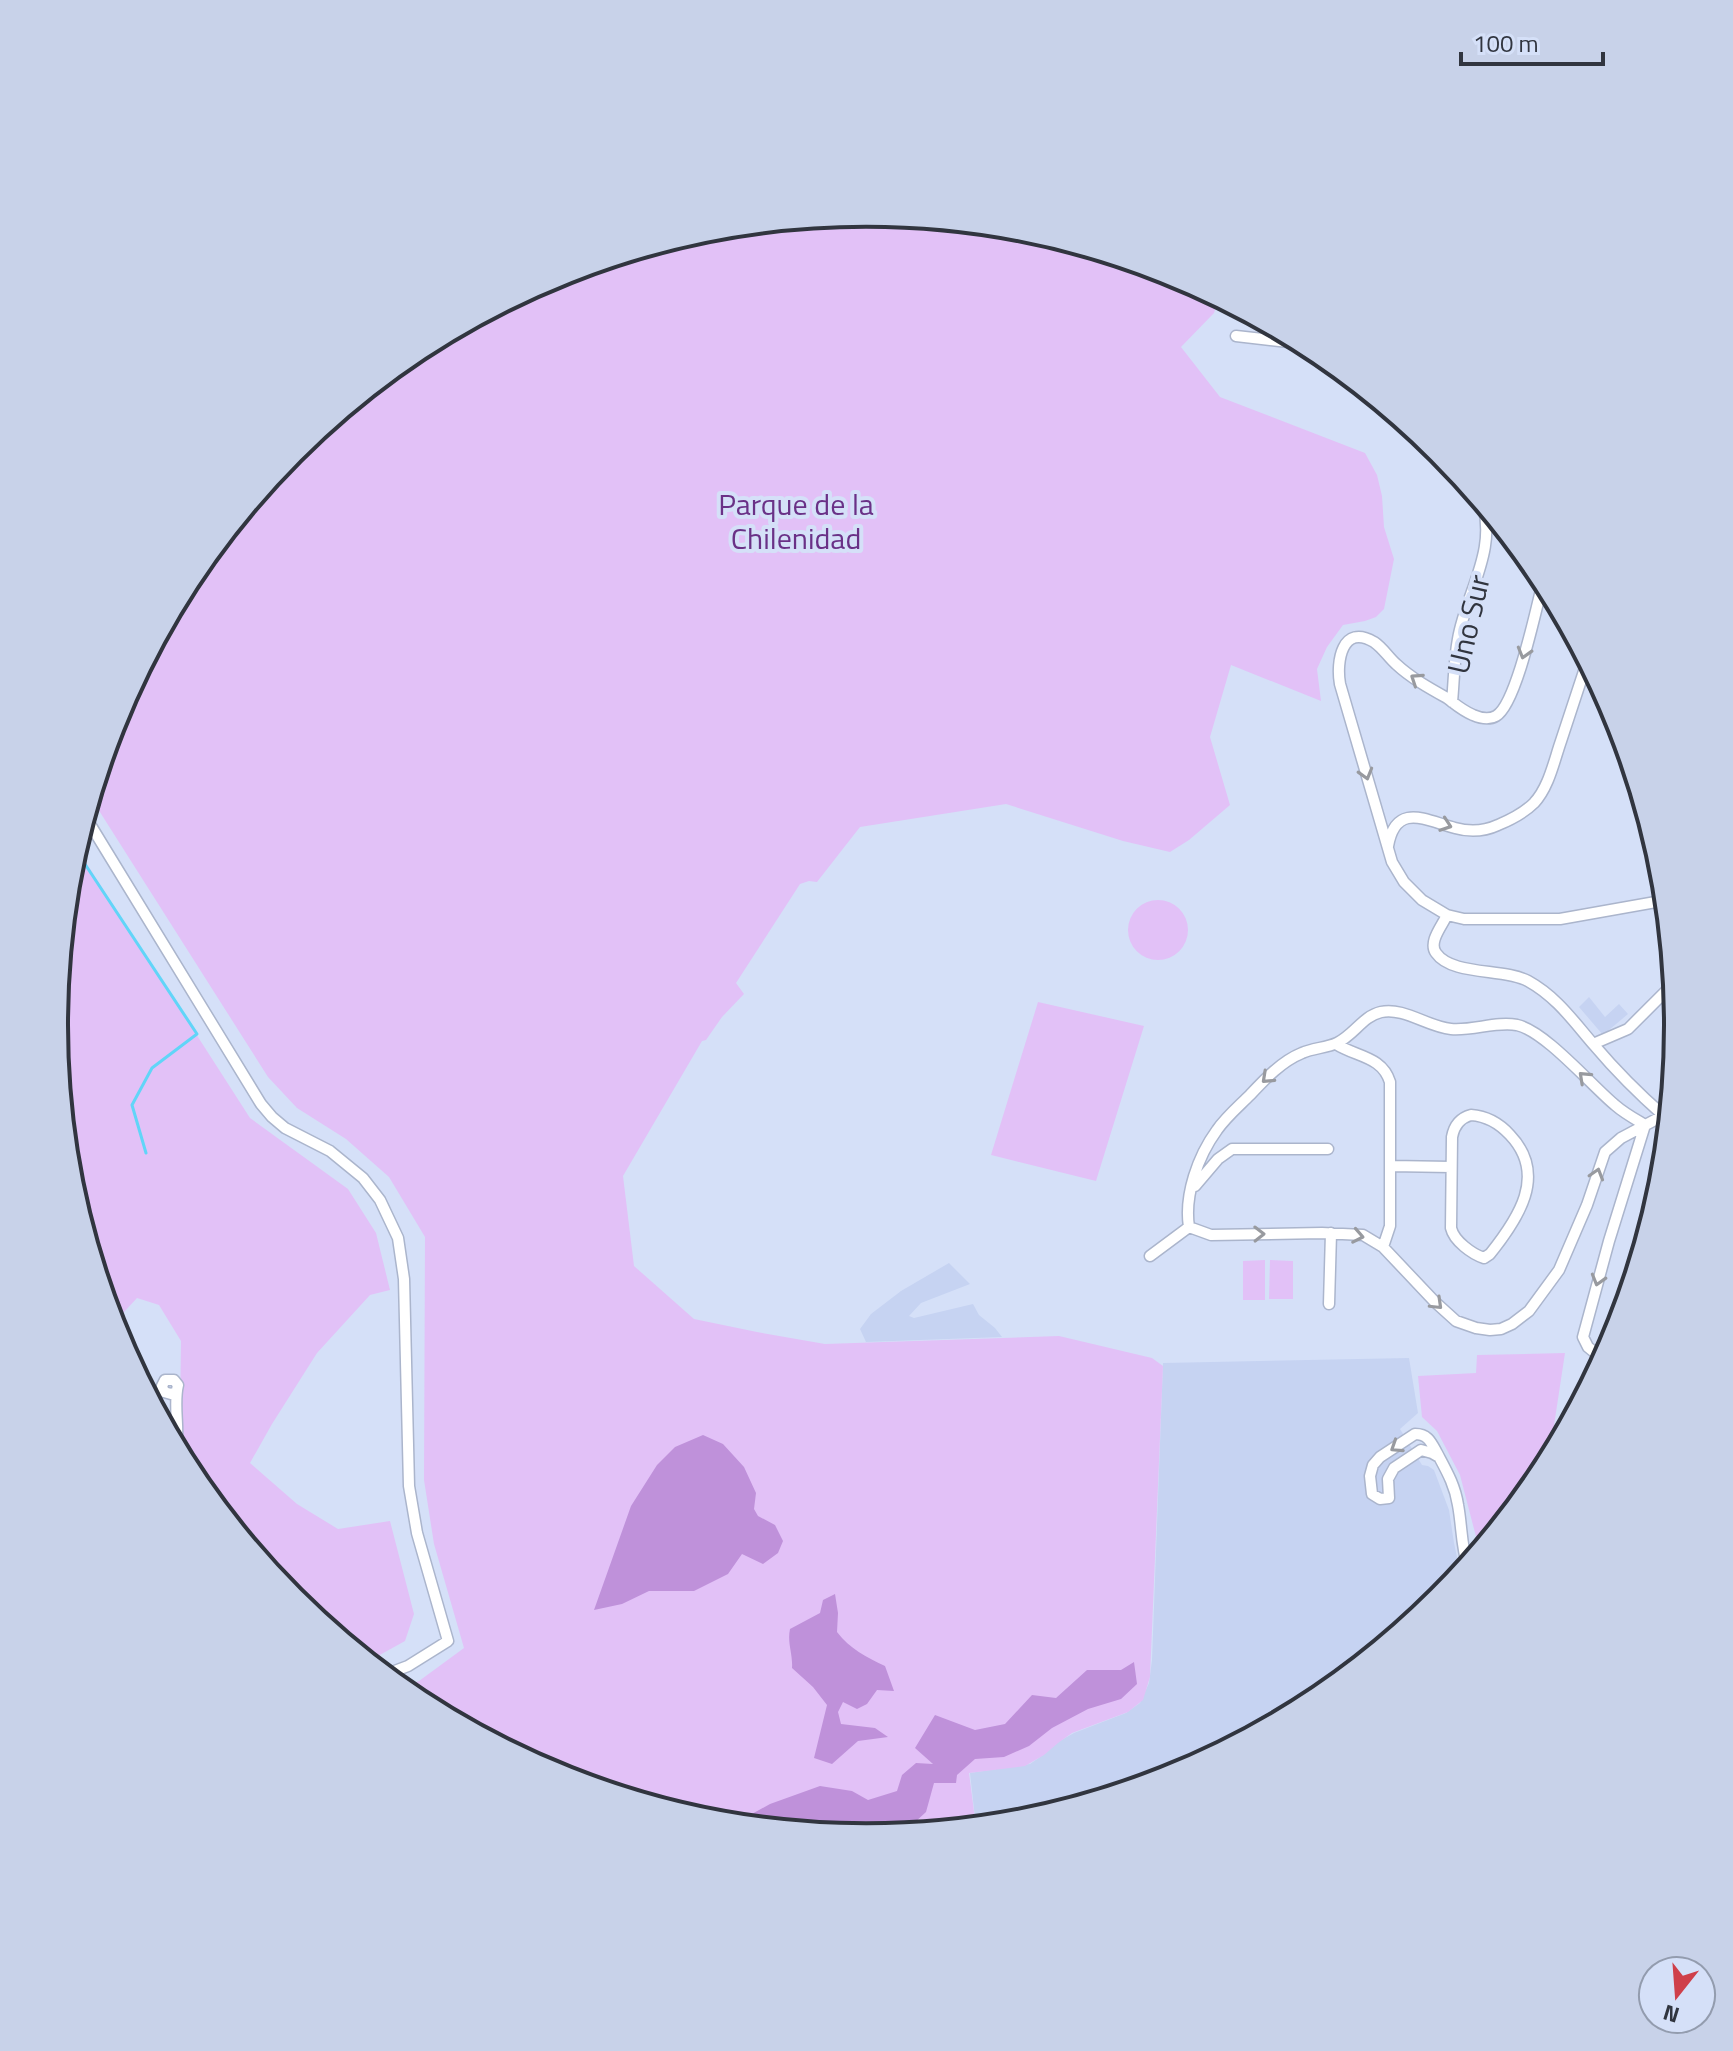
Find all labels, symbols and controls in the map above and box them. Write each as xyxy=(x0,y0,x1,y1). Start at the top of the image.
scale bar xyxy=(1461,16,1603,66)
text: 100 m xyxy=(1473,25,1539,61)
park label: Parque de la Chilenidad xyxy=(718,481,874,561)
street label: Uno Sur xyxy=(1434,570,1502,678)
one-way arrow xyxy=(1517,646,1534,660)
one-way arrow xyxy=(1410,673,1424,688)
one-way arrow xyxy=(1357,767,1373,780)
one-way arrow xyxy=(1438,815,1452,831)
one-way arrow xyxy=(1262,1069,1277,1083)
one-way arrow xyxy=(1579,1073,1594,1087)
one-way arrow xyxy=(1588,1167,1604,1181)
one-way arrow xyxy=(1253,1225,1266,1243)
one-way arrow xyxy=(1351,1227,1365,1244)
one-way arrow xyxy=(1591,1273,1607,1287)
one-way arrow xyxy=(1428,1294,1442,1309)
one-way arrow xyxy=(1390,1437,1405,1452)
north arrow xyxy=(1637,1955,1717,2035)
text: N xyxy=(1659,1996,1683,2033)

